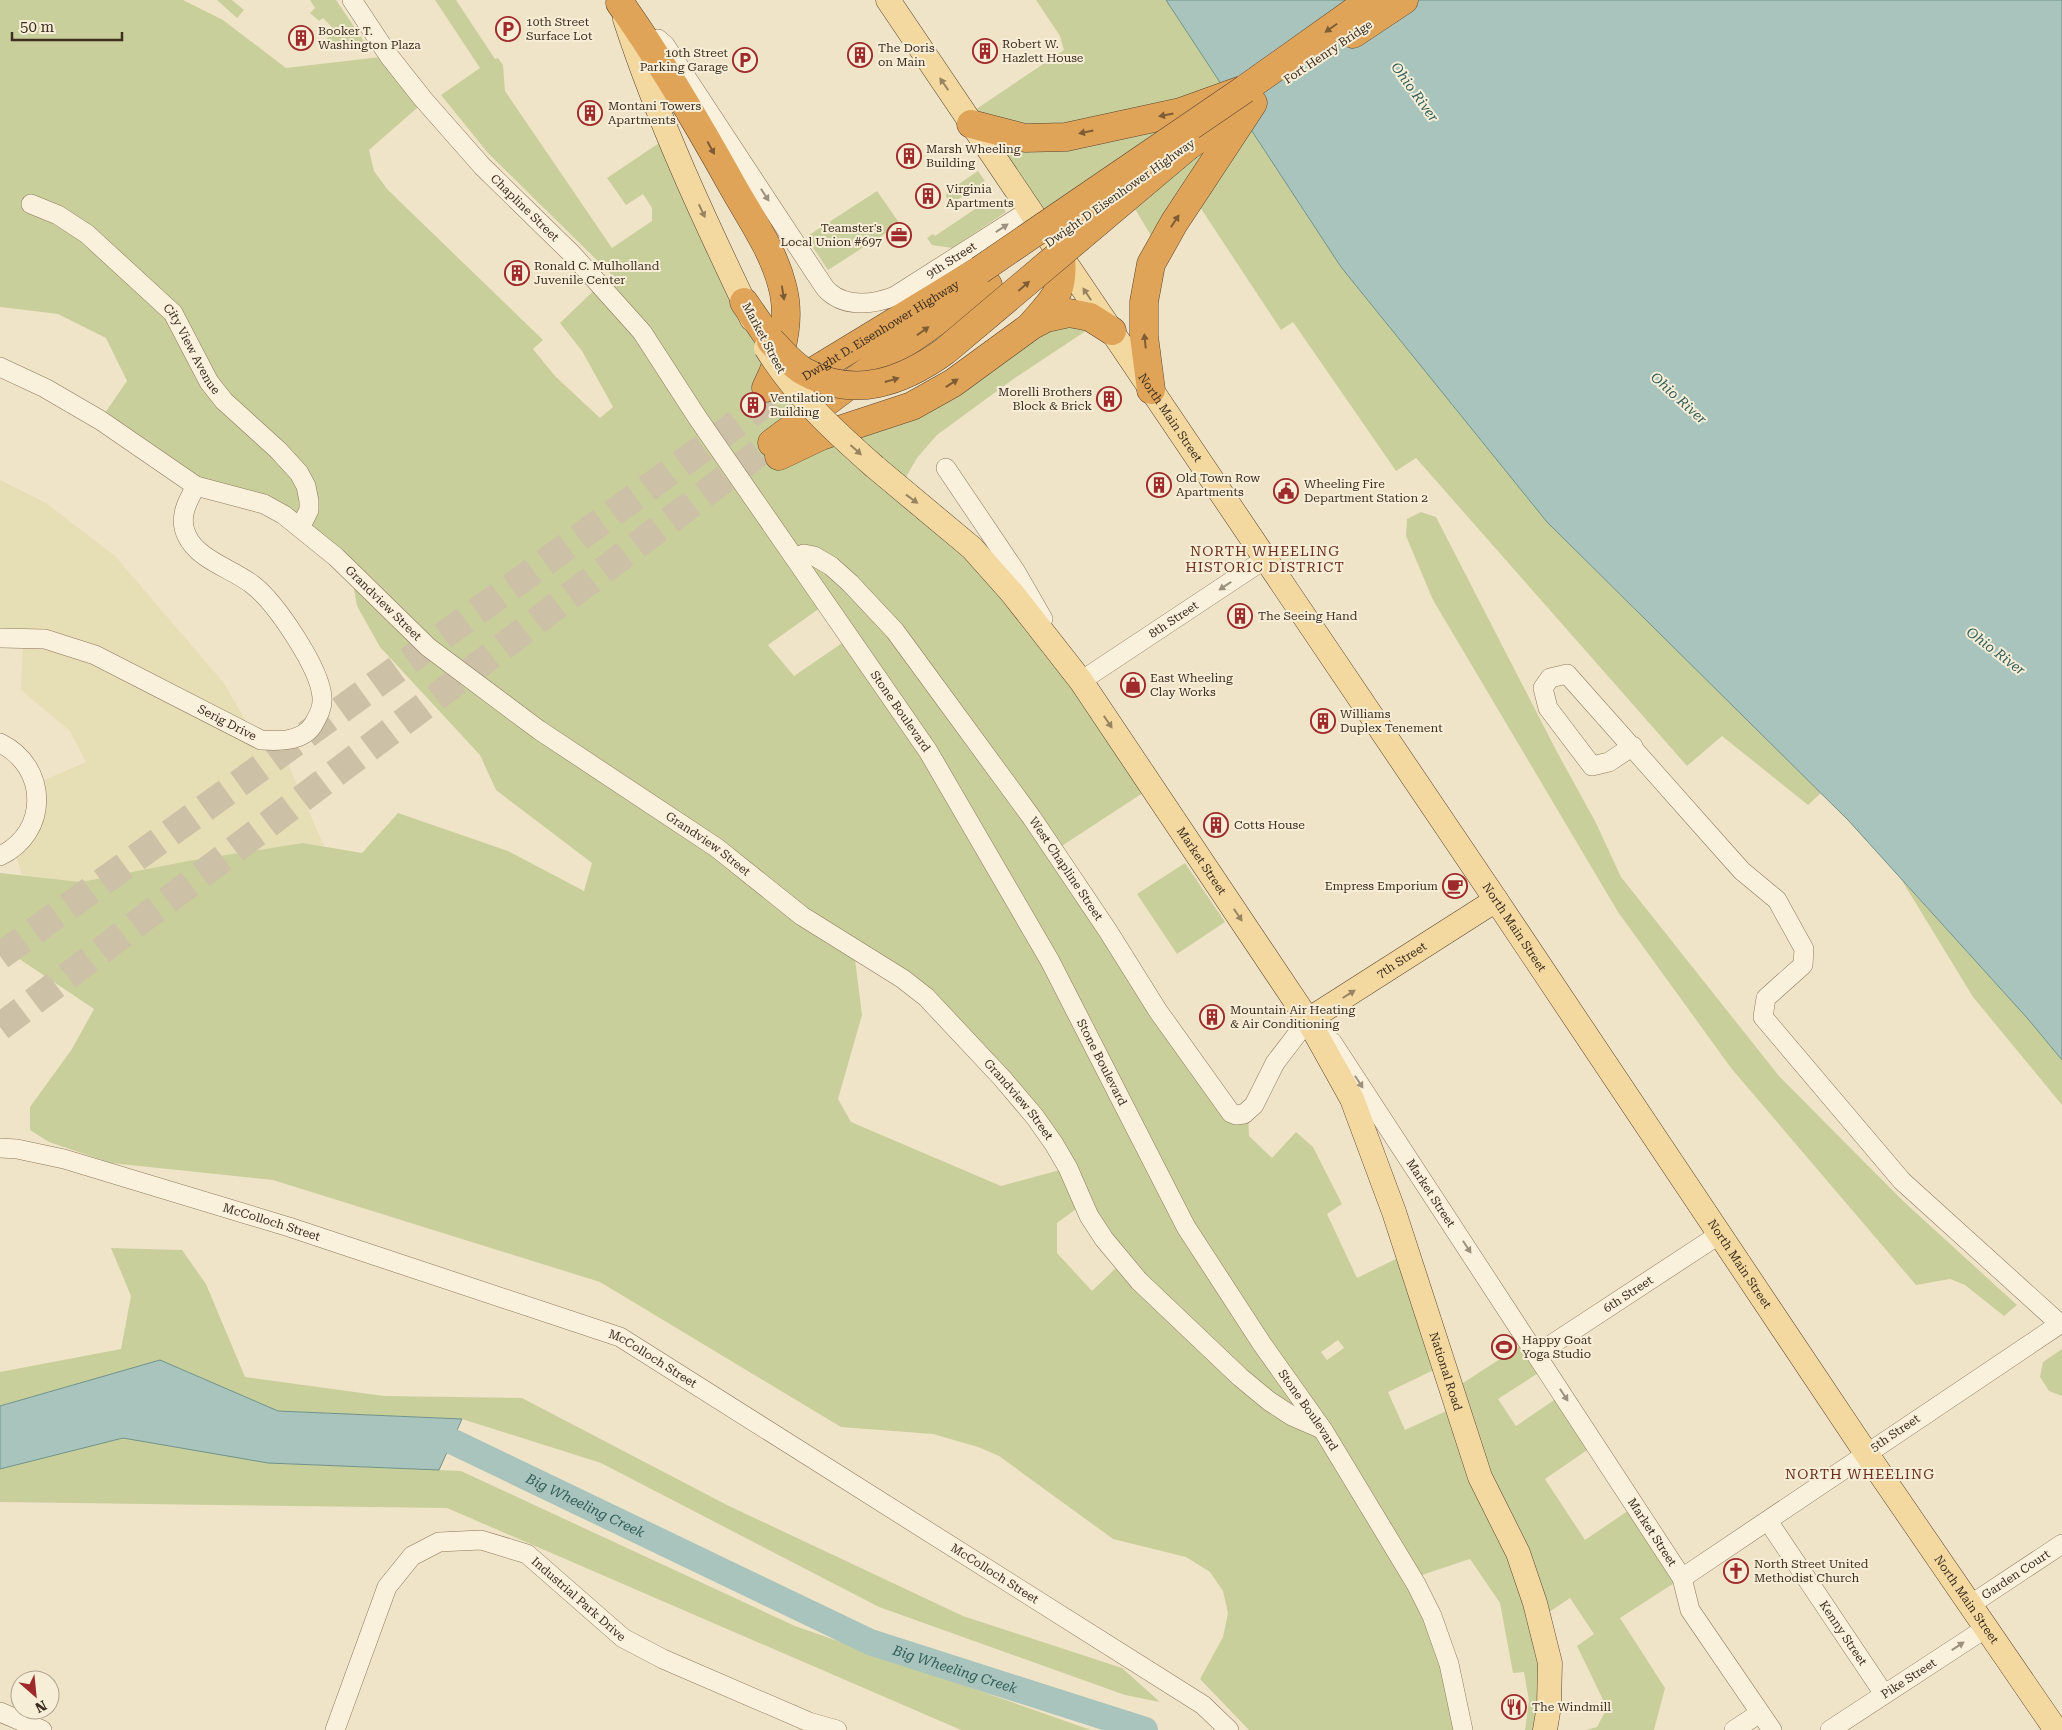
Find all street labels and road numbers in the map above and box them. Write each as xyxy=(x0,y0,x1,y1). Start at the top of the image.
street label: Fort Henry Bridge xyxy=(1281,17,1375,87)
street label: Dwight D Eisenhower Highway xyxy=(1043,135,1198,250)
street label: Chapline Street xyxy=(488,171,562,245)
street label: 9th Street xyxy=(924,239,979,281)
street label: Dwight D. Eisenhower Highway xyxy=(799,277,963,384)
street label: Market Street xyxy=(739,300,789,376)
street label: City View Avenue xyxy=(160,301,223,397)
street label: North Main Street xyxy=(1135,371,1205,465)
street label: Grandview Street xyxy=(342,563,425,644)
street label: 8th Street xyxy=(1146,598,1201,641)
street label: Stone Boulevard xyxy=(868,668,934,755)
street label: Serig Drive xyxy=(195,702,259,744)
street label: Grandview Street xyxy=(663,809,754,879)
street label: West Chapline Street xyxy=(1026,814,1106,924)
street label: Market Street xyxy=(1174,824,1229,898)
street label: North Main Street xyxy=(1479,880,1549,975)
street label: 7th Street xyxy=(1374,939,1430,981)
street label: Stone Boulevard xyxy=(1074,1017,1130,1108)
street label: Grandview Street xyxy=(981,1056,1056,1143)
street label: Market Street xyxy=(1403,1156,1458,1230)
street label: McColloch Street xyxy=(221,1200,322,1244)
street label: North Main Street xyxy=(1705,1217,1775,1312)
street label: 6th Street xyxy=(1601,1273,1656,1316)
street label: McColloch Street xyxy=(607,1327,700,1391)
street label: National Road xyxy=(1426,1330,1465,1413)
street label: Stone Boulevard xyxy=(1275,1367,1341,1453)
street label: 5th Street xyxy=(1868,1411,1923,1455)
street label: Market Street xyxy=(1625,1496,1680,1569)
street label: McColloch Street xyxy=(948,1541,1042,1607)
street label: Garden Court xyxy=(1979,1547,2053,1602)
street label: North Main Street xyxy=(1931,1552,2002,1647)
street label: Industrial Park Drive xyxy=(529,1554,629,1644)
street label: Kenny Street xyxy=(1816,1598,1870,1669)
street label: Pike Street xyxy=(1879,1655,1939,1702)

